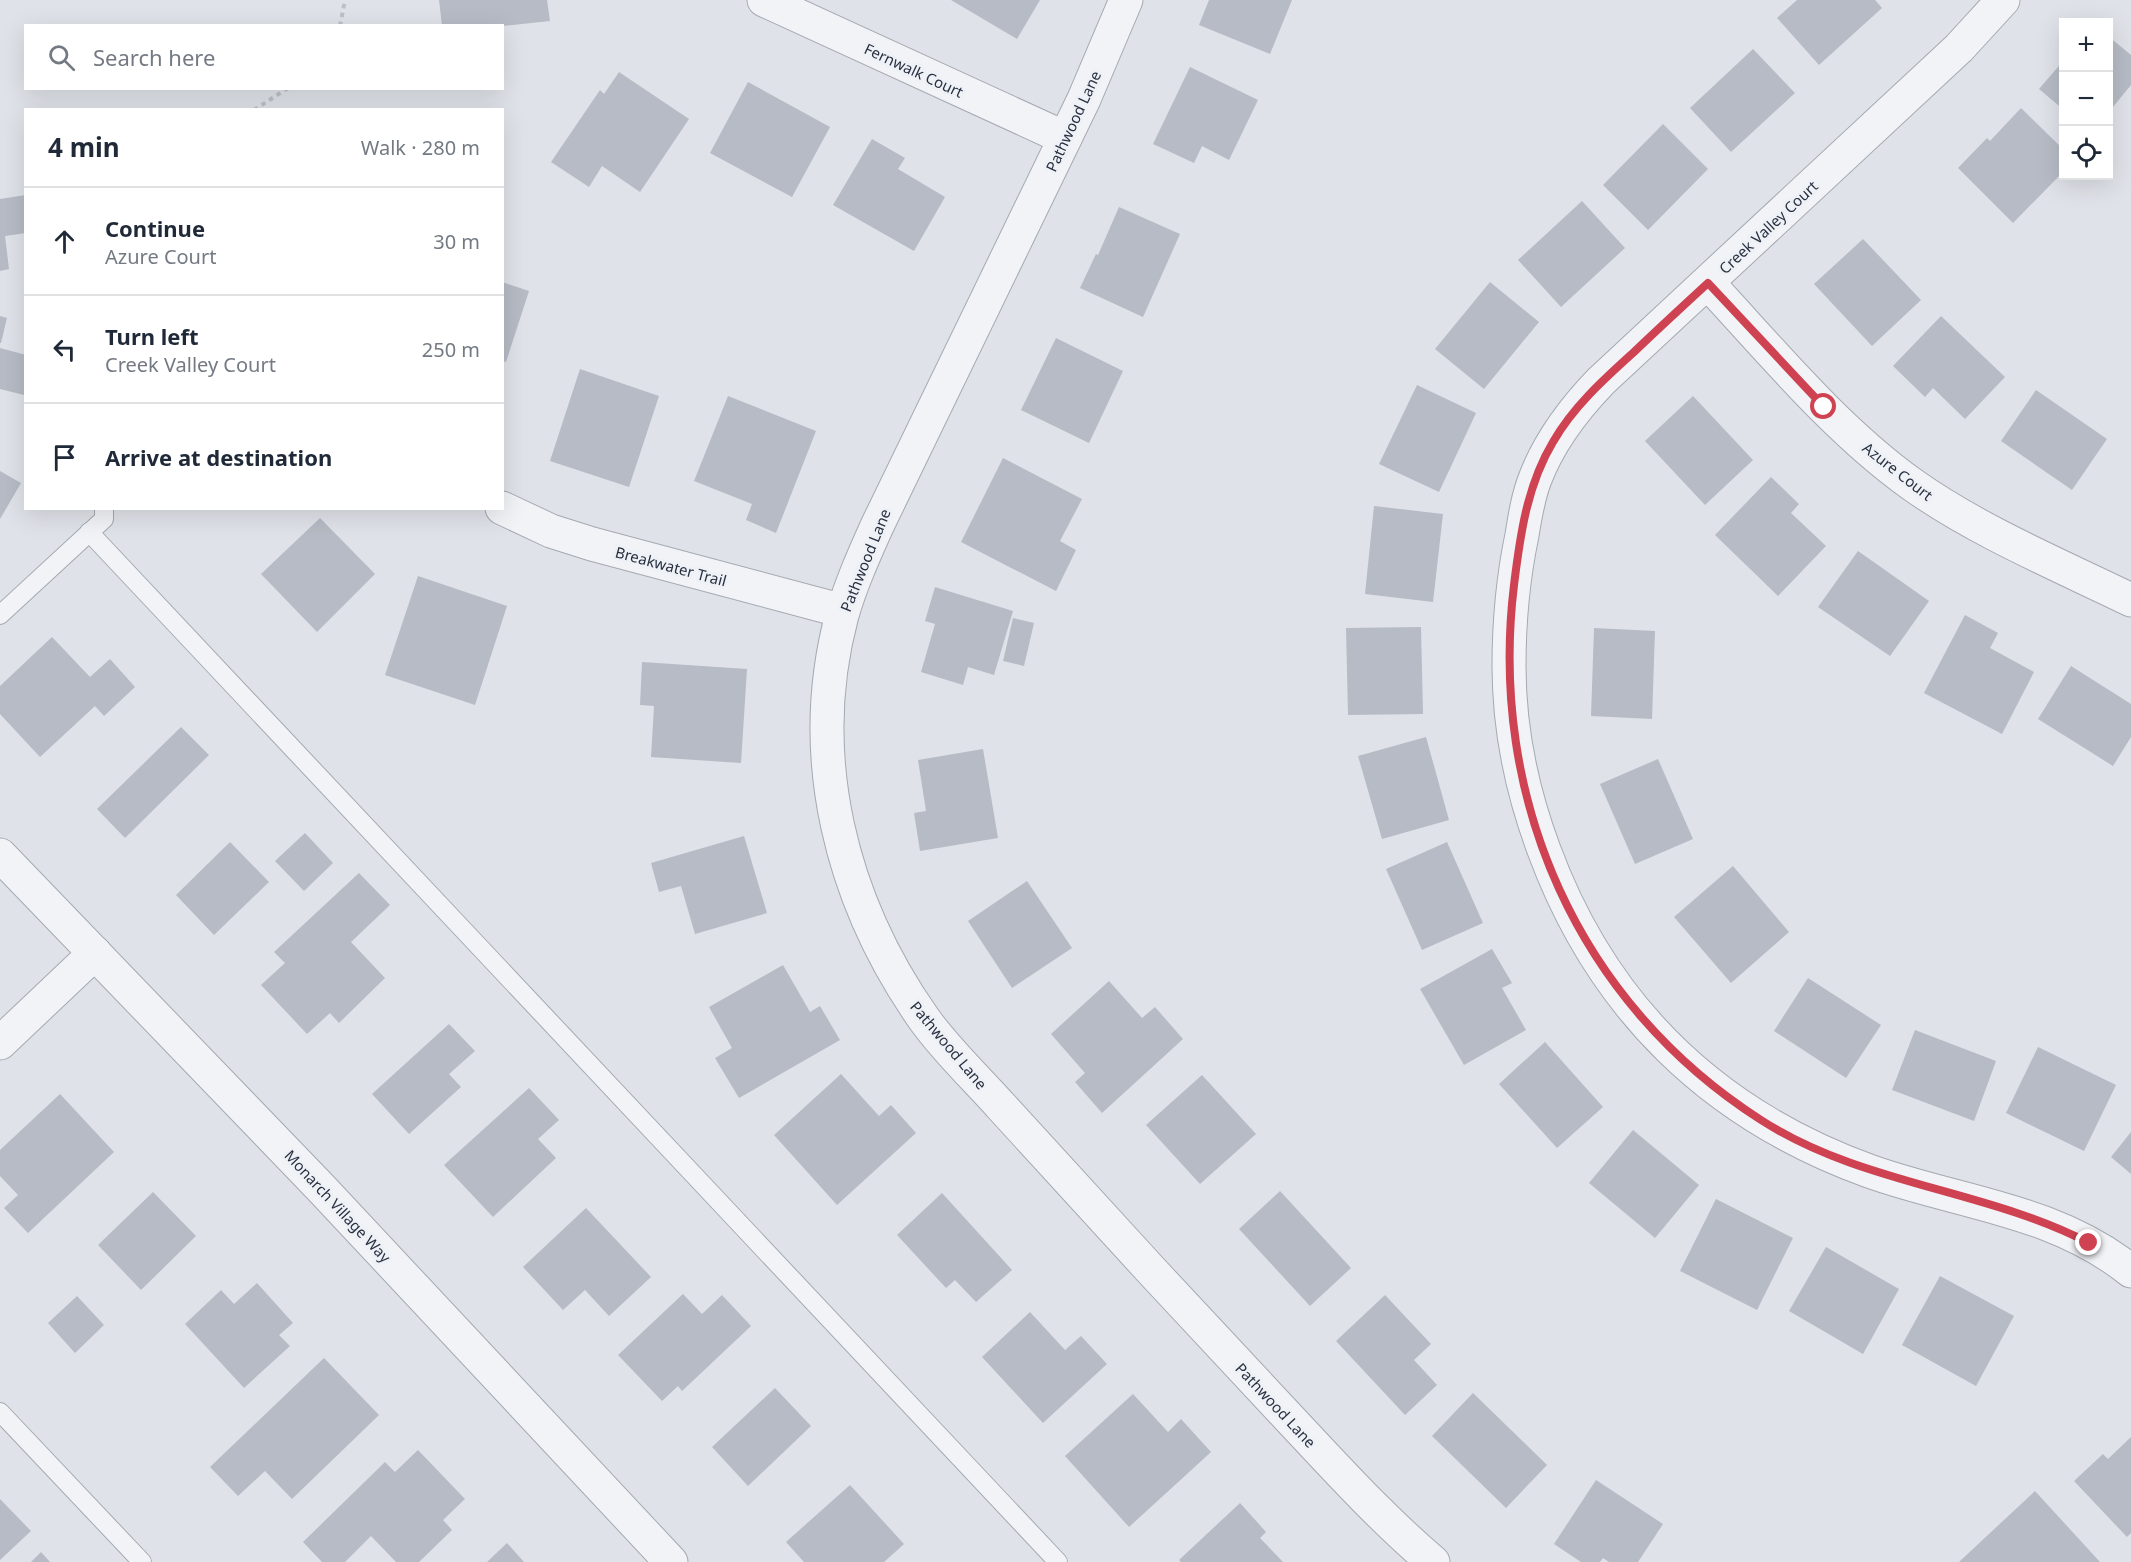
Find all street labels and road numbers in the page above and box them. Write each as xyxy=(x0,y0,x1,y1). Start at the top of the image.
street label: Fernwalk Court xyxy=(861,38,967,102)
street label: Pathwood Lane xyxy=(1041,67,1105,175)
street label: Creek Valley Court xyxy=(1714,176,1822,278)
street label: Azure Court xyxy=(1859,437,1938,505)
street label: Pathwood Lane xyxy=(835,506,895,614)
street label: Breakwater Trail xyxy=(613,542,729,590)
street label: Pathwood Lane xyxy=(906,997,992,1093)
street label: Monarch Village Way xyxy=(281,1145,396,1267)
street label: Pathwood Lane xyxy=(1231,1358,1321,1452)

